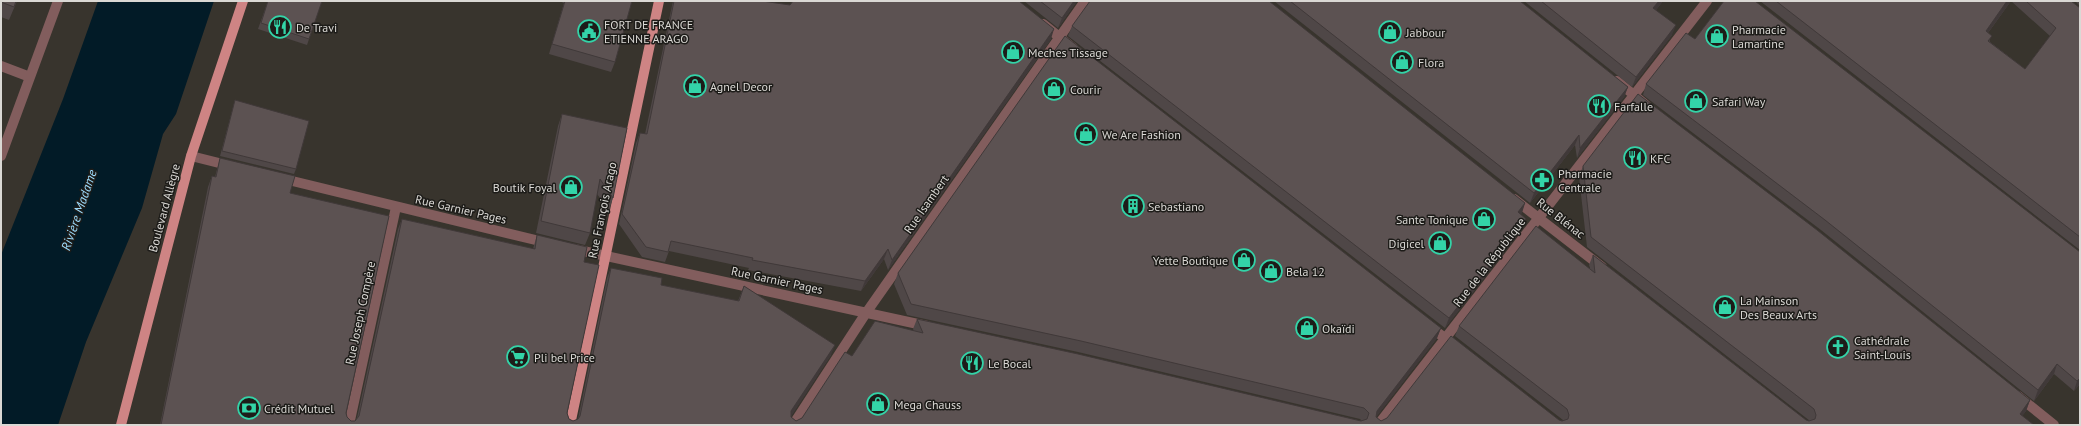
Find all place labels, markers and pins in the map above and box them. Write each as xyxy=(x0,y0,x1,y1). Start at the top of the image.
restaurant icon: De Travi xyxy=(267,14,293,40)
place label: FORT DE FRANCE ETIENNE ARAGO xyxy=(604,17,693,46)
public building icon: FORT DE FRANCE ETIENNE ARAGO xyxy=(576,18,602,44)
shop icon: Jabbour xyxy=(1377,19,1403,45)
place label: De Travi xyxy=(296,20,337,35)
place label: Pharmacie Lamartine xyxy=(1732,22,1786,51)
shop icon: Pharmacie Lamartine xyxy=(1704,23,1730,49)
place label: Jabbour xyxy=(1405,25,1445,40)
shop icon: Meches Tissage xyxy=(1000,39,1026,65)
place label: Meches Tissage xyxy=(1028,45,1108,60)
shop icon: Flora xyxy=(1389,49,1415,75)
place label: Flora xyxy=(1418,55,1444,70)
shop icon: Agnel Decor xyxy=(682,73,708,99)
shop icon: Courir xyxy=(1041,76,1067,102)
place label: Agnel Decor xyxy=(710,79,772,94)
place label: Courir xyxy=(1070,82,1101,97)
shop icon: Safari Way xyxy=(1683,88,1709,114)
restaurant icon: Farfalle xyxy=(1586,93,1612,119)
place label: Safari Way xyxy=(1712,94,1766,109)
place label: Farfalle xyxy=(1614,99,1653,114)
shop icon: We Are Fashion xyxy=(1073,121,1099,147)
place label: We Are Fashion xyxy=(1102,127,1181,142)
restaurant icon: KFC xyxy=(1622,145,1648,171)
place label: KFC xyxy=(1650,151,1671,166)
place label: Pharmacie Centrale xyxy=(1558,166,1612,195)
pharmacy icon: Pharmacie Centrale xyxy=(1529,167,1555,193)
shop icon: Boutik Foyal xyxy=(558,174,584,200)
place label: Boutik Foyal xyxy=(493,180,556,195)
building icon: Sebastiano xyxy=(1120,193,1146,219)
place label: Sebastiano xyxy=(1148,199,1204,214)
shop icon: Sante Tonique xyxy=(1471,206,1497,232)
place label: Sante Tonique xyxy=(1396,212,1468,227)
shop icon: Digicel xyxy=(1427,230,1453,256)
place label: Digicel xyxy=(1389,236,1424,251)
shop icon: Yette Boutique xyxy=(1231,247,1257,273)
place label: Yette Boutique xyxy=(1153,253,1228,268)
shop icon: Bela 12 xyxy=(1258,258,1284,284)
place label: Bela 12 xyxy=(1286,264,1325,279)
place label: La Mainson Des Beaux Arts xyxy=(1740,293,1817,322)
shop icon: La Mainson Des Beaux Arts xyxy=(1712,294,1738,320)
shop icon: Okaïdi xyxy=(1294,315,1320,341)
place label: Okaïdi xyxy=(1322,321,1355,336)
place label: Cathédrale Saint-Louis xyxy=(1854,333,1911,362)
church icon: Cathédrale Saint-Louis xyxy=(1825,334,1851,360)
supermarket icon: Pli bel Price xyxy=(505,344,531,370)
place label: Pli bel Price xyxy=(534,350,595,365)
restaurant icon: Le Bocal xyxy=(959,350,985,376)
place label: Le Bocal xyxy=(988,356,1032,371)
shop icon: Mega Chauss xyxy=(865,391,891,417)
bank icon: Crédit Mutuel xyxy=(236,395,262,421)
place label: Mega Chauss xyxy=(894,397,961,412)
place label: Crédit Mutuel xyxy=(264,401,334,416)

